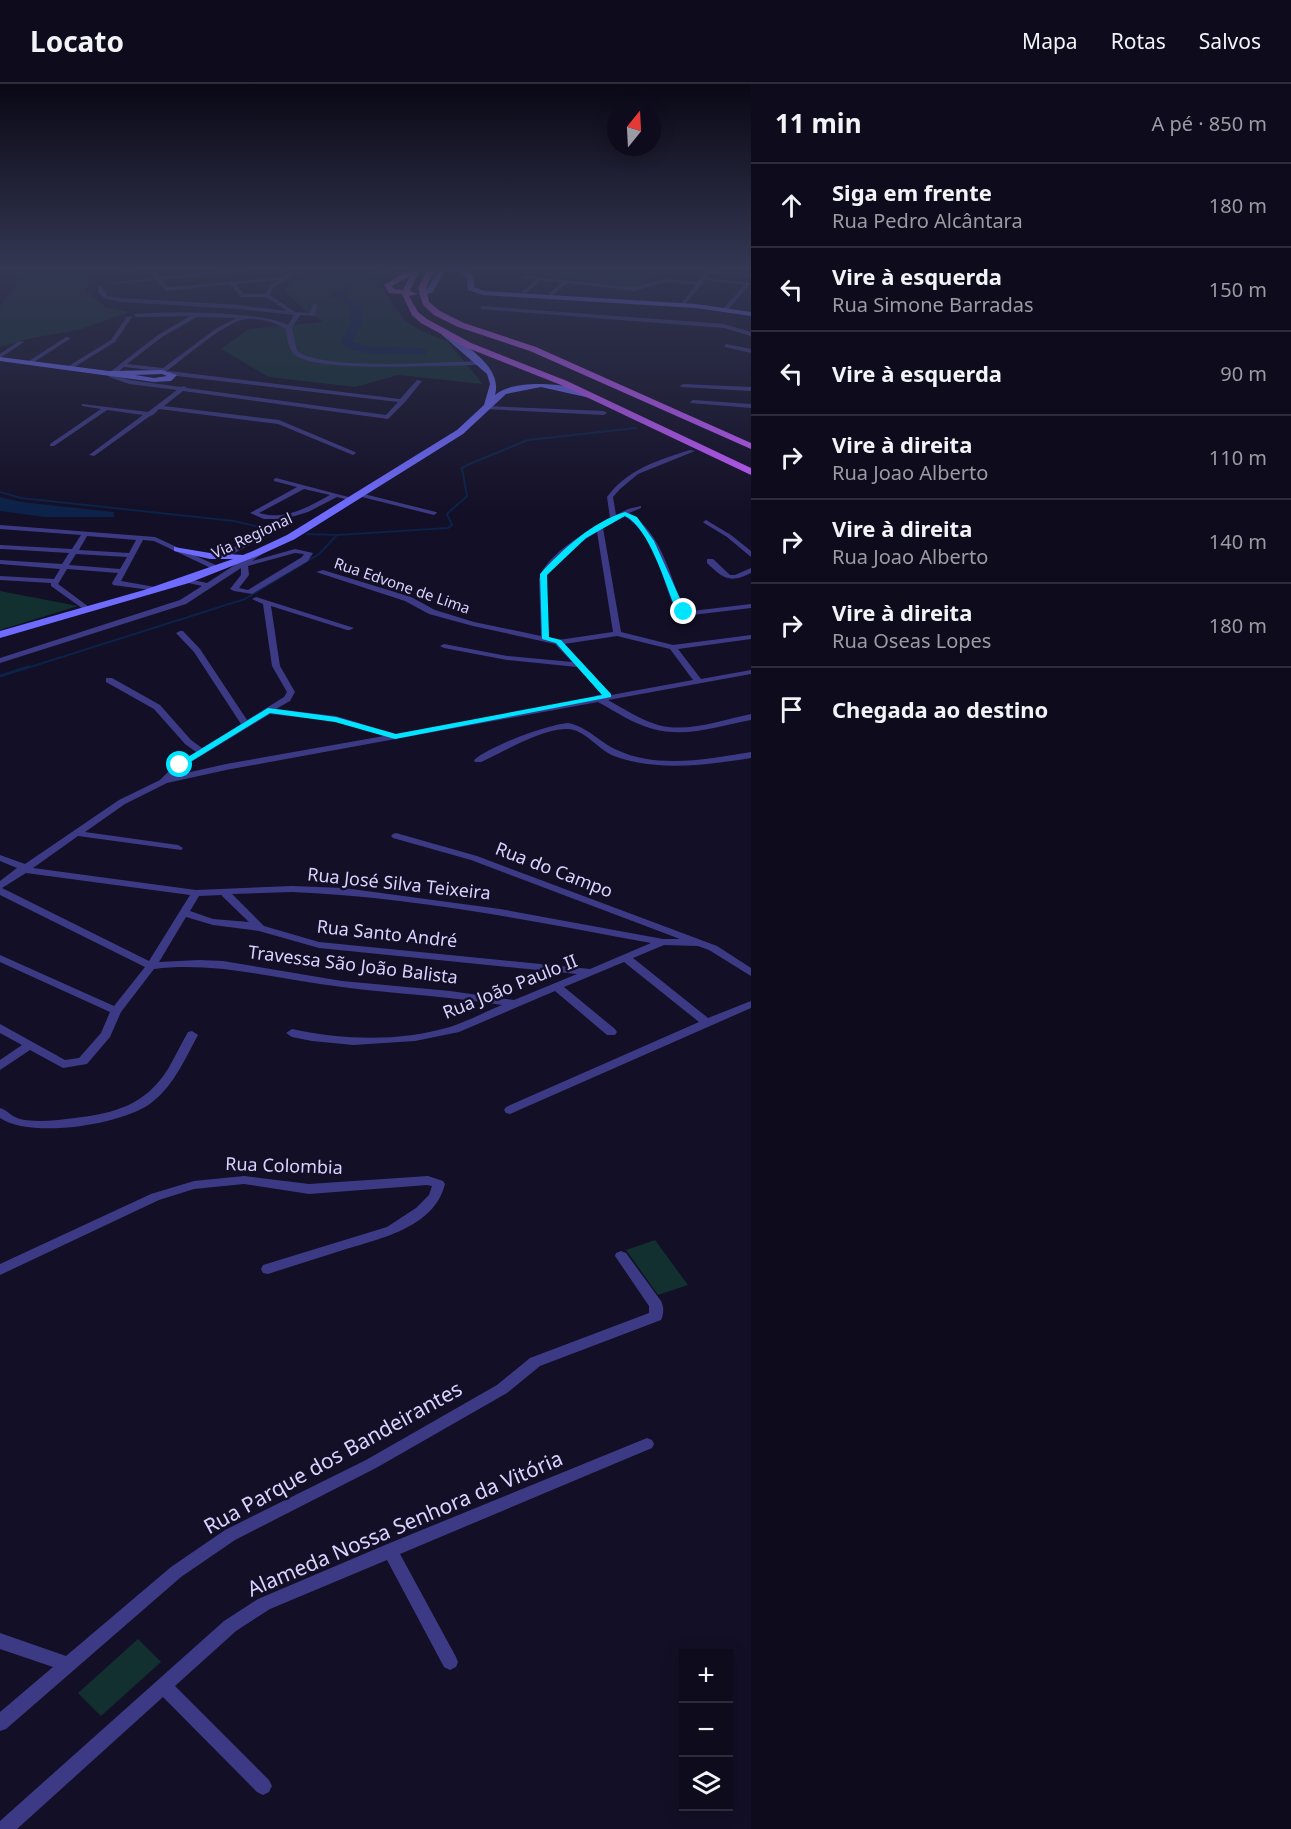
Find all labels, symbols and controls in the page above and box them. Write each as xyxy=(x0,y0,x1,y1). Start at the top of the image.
text: Locato xyxy=(30,22,124,60)
text: Mapa xyxy=(1022,27,1078,55)
text: Rotas xyxy=(1111,27,1166,55)
text: Salvos xyxy=(1199,27,1261,55)
north arrow xyxy=(607,102,661,156)
text: 11 min xyxy=(775,105,862,141)
text: A pé · 850 m xyxy=(1151,110,1267,137)
text: Siga em frente xyxy=(832,177,992,207)
icon: ahead xyxy=(775,189,808,222)
text: 180 m xyxy=(1209,192,1267,219)
text: Rua Pedro Alcântara xyxy=(832,207,1023,234)
text: Vire à esquerda xyxy=(832,261,1002,291)
icon: left xyxy=(775,273,808,306)
text: 150 m xyxy=(1209,276,1267,303)
text: Rua Simone Barradas xyxy=(832,291,1034,318)
icon: left xyxy=(775,357,808,390)
text: Vire à esquerda xyxy=(832,358,1002,388)
text: 90 m xyxy=(1220,360,1267,387)
text: Vire à direita xyxy=(832,429,972,459)
icon: right xyxy=(775,441,808,474)
text: 110 m xyxy=(1209,444,1267,471)
text: Rua Joao Alberto xyxy=(832,459,988,486)
street label: Via Regional xyxy=(208,508,295,562)
text: Vire à direita xyxy=(832,513,972,543)
icon: right xyxy=(775,525,808,558)
text: 140 m xyxy=(1209,528,1267,555)
text: Rua Joao Alberto xyxy=(832,543,988,570)
street label: Rua Edvone de Lima xyxy=(332,552,473,618)
text: Vire à direita xyxy=(832,597,972,627)
route end xyxy=(670,598,696,624)
icon: right xyxy=(775,609,808,642)
text: 180 m xyxy=(1209,612,1267,639)
text: Rua Oseas Lopes xyxy=(832,627,991,654)
icon: arrive xyxy=(775,693,808,726)
text: Chegada ao destino xyxy=(832,694,1048,724)
route start xyxy=(166,751,192,777)
street label: Rua do Campo xyxy=(492,836,617,902)
street label: Rua José Silva Teixeira xyxy=(306,861,492,905)
street label: Rua Santo André xyxy=(316,914,459,952)
street label: Travessa São João Balista xyxy=(247,939,459,989)
street label: Rua João Paulo II xyxy=(439,948,580,1024)
street label: Rua Colombia xyxy=(225,1151,343,1179)
street label: Rua Parque dos Bandeirantes xyxy=(198,1374,467,1540)
street label: Alameda Nossa Senhora da Vitória xyxy=(243,1444,567,1602)
map controls xyxy=(679,1649,733,1811)
button: + xyxy=(679,1649,733,1703)
button: − xyxy=(679,1703,733,1757)
button: layers xyxy=(679,1757,733,1811)

